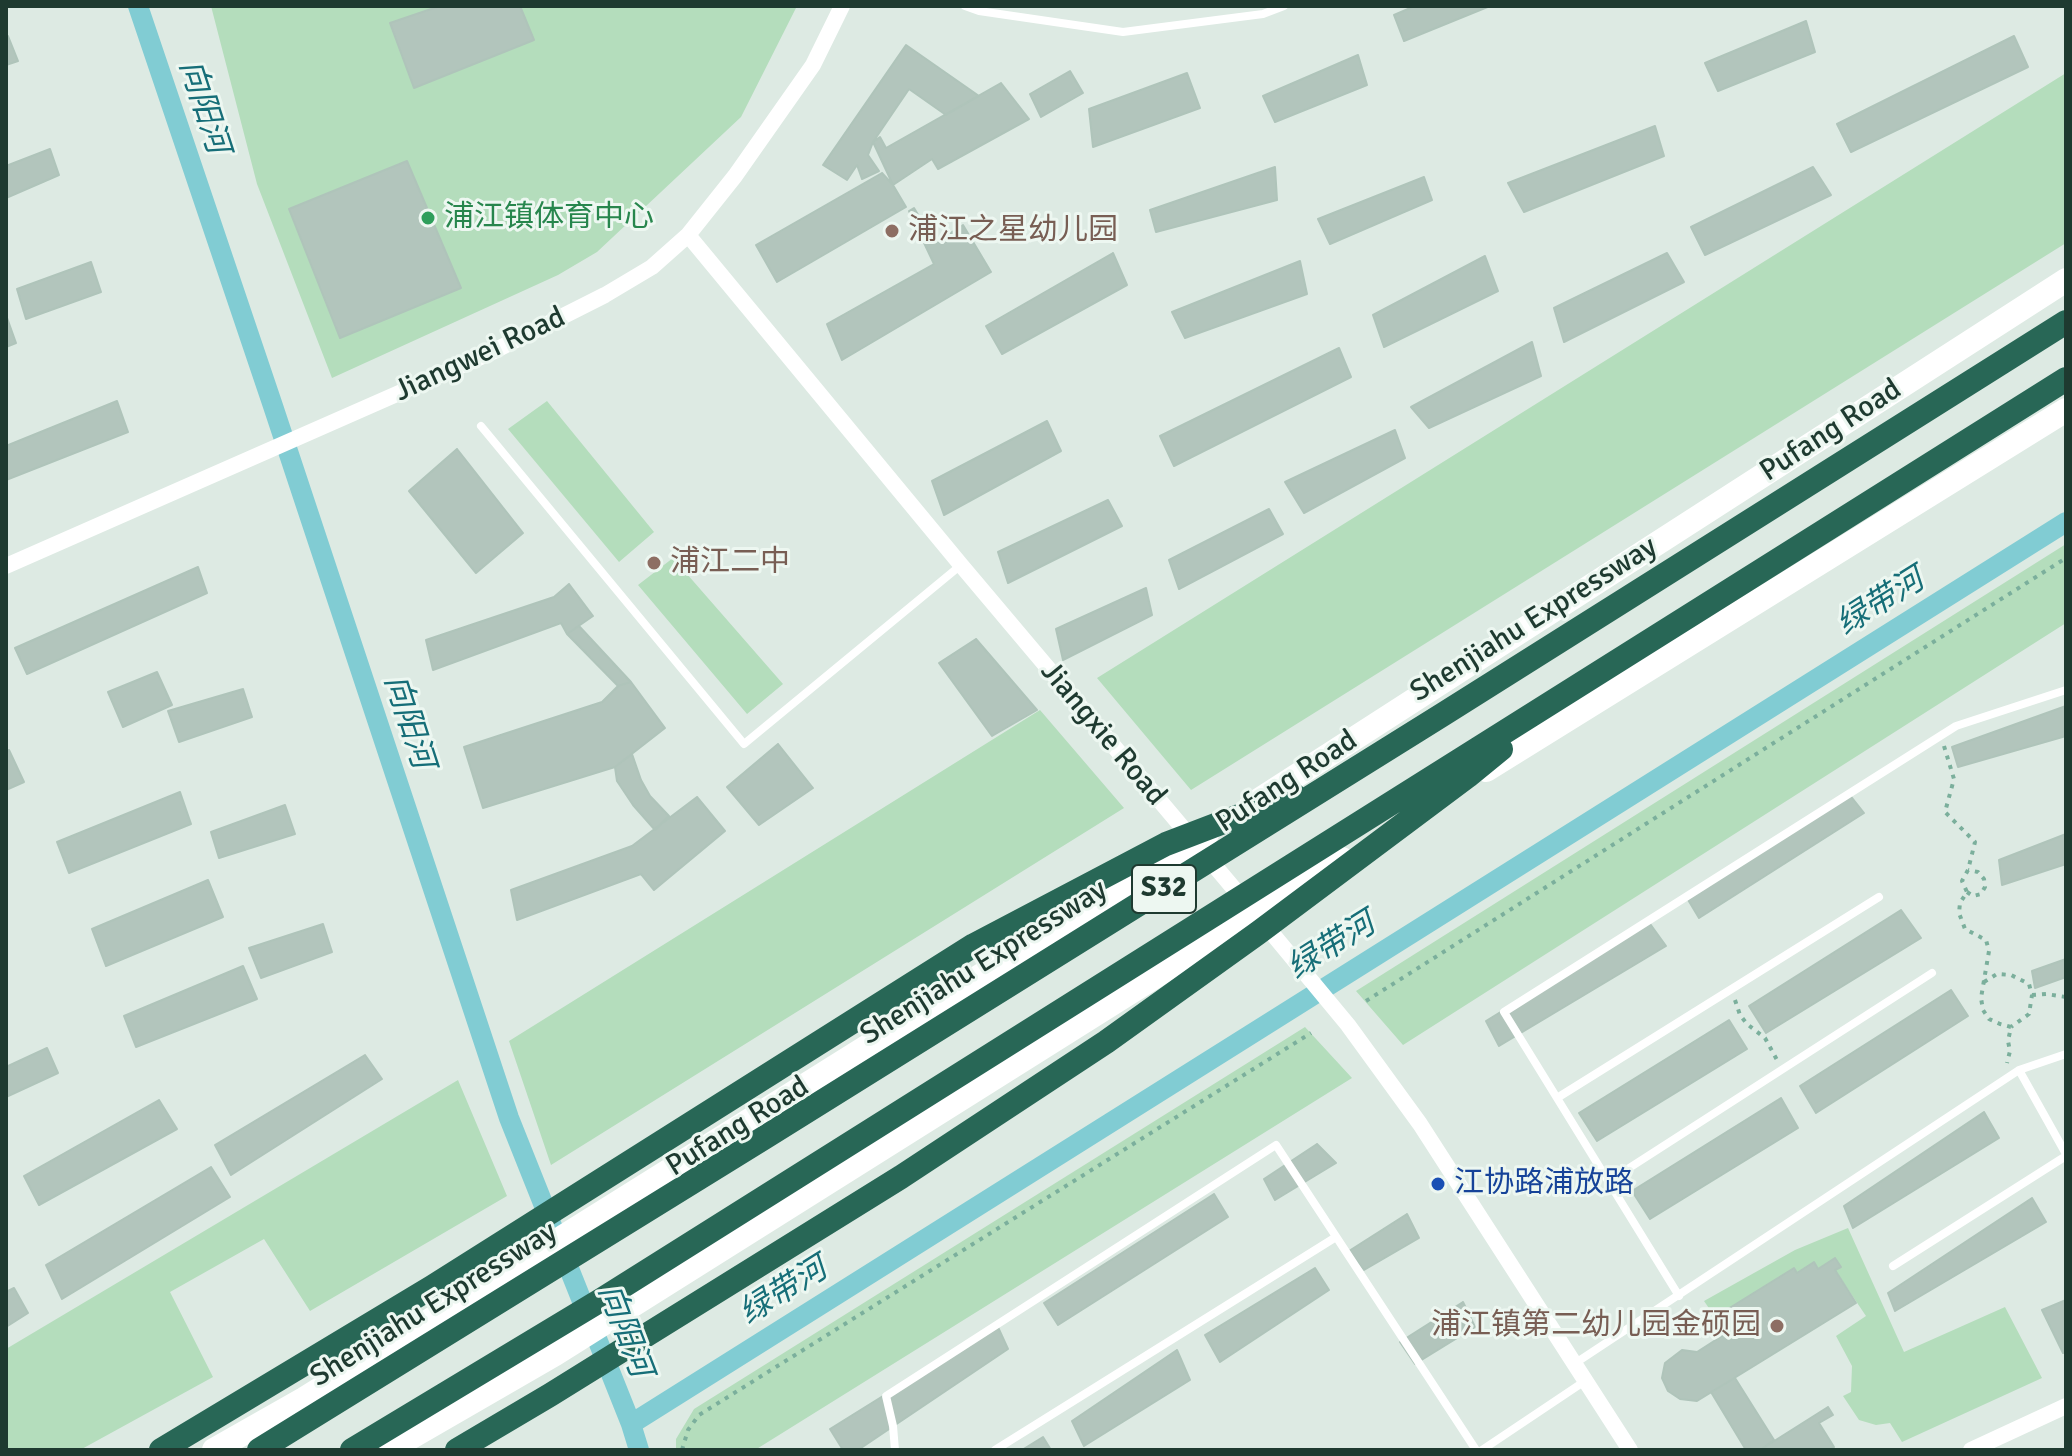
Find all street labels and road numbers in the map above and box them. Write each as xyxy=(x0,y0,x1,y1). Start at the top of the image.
street label: Jiangwei Road xyxy=(389,300,571,410)
street label: Pufang Road xyxy=(1754,372,1908,490)
street label: Shenjiahu Expressway xyxy=(1404,529,1664,711)
street label: Jiangxie Road xyxy=(1032,655,1174,813)
street label: Pufang Road xyxy=(1210,723,1364,841)
road number: S32 xyxy=(1132,865,1196,913)
street label: Shenjiahu Expressway xyxy=(854,872,1114,1054)
street label: Pufang Road xyxy=(660,1069,816,1185)
street label: Shenjiahu Expressway xyxy=(304,1214,564,1396)

